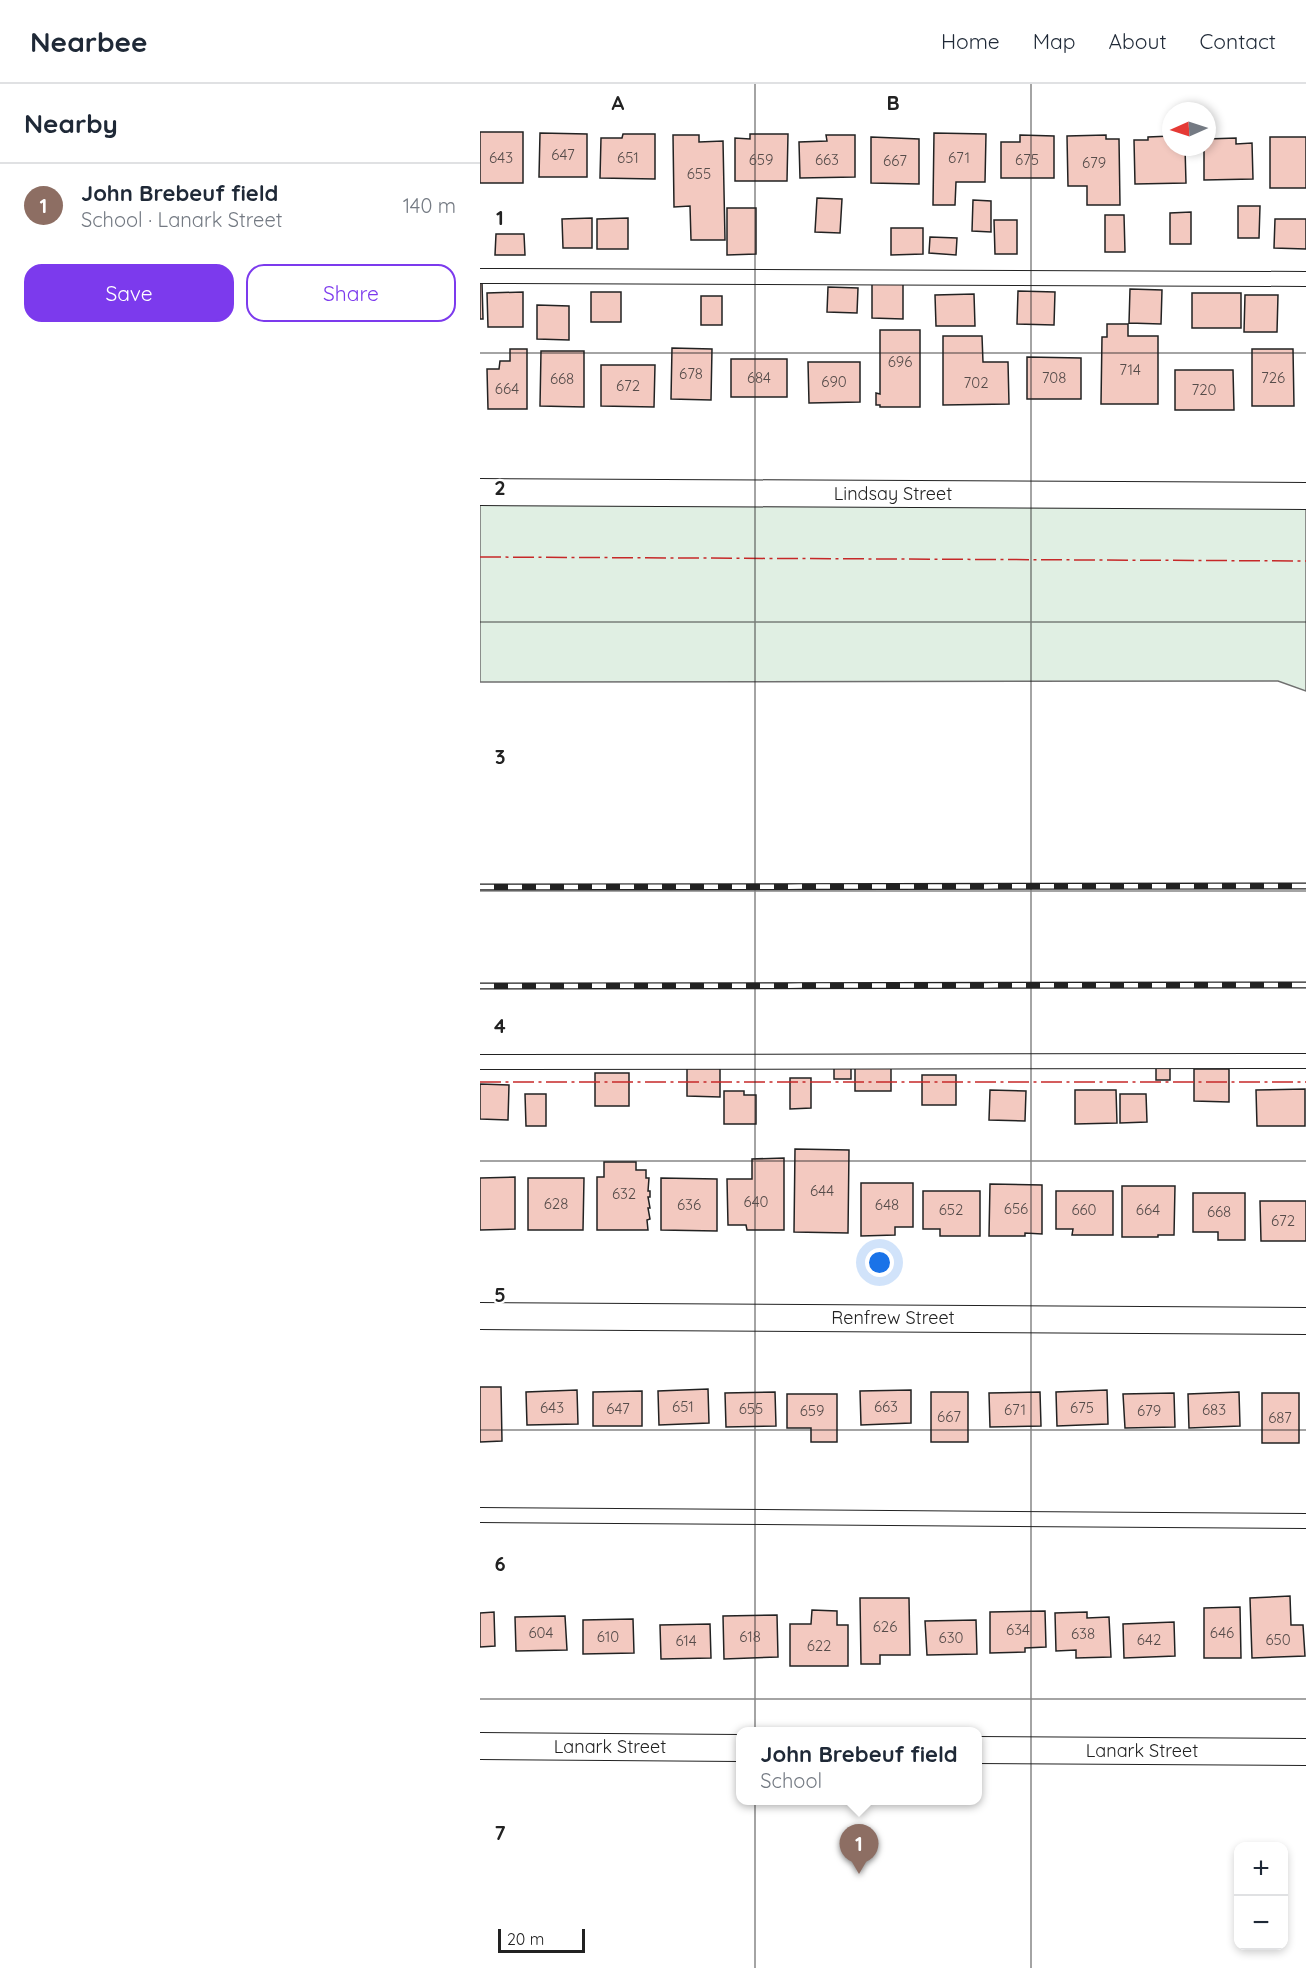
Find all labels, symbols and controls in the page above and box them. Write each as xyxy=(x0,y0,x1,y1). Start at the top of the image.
text: Nearbee xyxy=(30,24,148,59)
text: Home xyxy=(941,28,1000,54)
text: Map xyxy=(1033,28,1076,54)
text: About xyxy=(1109,28,1167,54)
text: Contact xyxy=(1200,28,1276,54)
text: A xyxy=(612,90,625,115)
text: B xyxy=(886,90,900,115)
north arrow xyxy=(1162,102,1216,156)
text: Nearby xyxy=(24,107,118,140)
house number: 647 xyxy=(551,145,575,164)
house number: 643 xyxy=(489,148,513,167)
house number: 651 xyxy=(617,148,639,167)
house number: 671 xyxy=(948,148,970,167)
house number: 659 xyxy=(749,150,773,169)
house number: 663 xyxy=(815,150,839,169)
house number: 675 xyxy=(1015,150,1039,169)
house number: 667 xyxy=(883,151,907,170)
house number: 679 xyxy=(1082,153,1106,172)
house number: 655 xyxy=(687,164,711,183)
text: John Brebeuf field xyxy=(81,179,278,207)
text: 1 xyxy=(40,193,47,218)
text: 140 m xyxy=(403,193,456,218)
text: 1 xyxy=(496,205,504,230)
text: School · Lanark Street xyxy=(81,207,283,232)
button: Save xyxy=(24,264,234,322)
button: Share xyxy=(246,264,456,322)
house number: 696 xyxy=(888,352,912,371)
house number: 714 xyxy=(1119,360,1141,379)
house number: 678 xyxy=(679,364,703,383)
house number: 684 xyxy=(747,368,771,387)
house number: 708 xyxy=(1042,368,1066,387)
house number: 726 xyxy=(1261,368,1285,387)
house number: 668 xyxy=(550,369,574,388)
house number: 690 xyxy=(821,372,847,391)
house number: 702 xyxy=(964,373,988,392)
house number: 672 xyxy=(616,376,640,395)
house number: 664 xyxy=(495,379,519,398)
house number: 720 xyxy=(1192,380,1217,399)
text: 2 xyxy=(494,475,506,500)
street label: Lindsay Street xyxy=(834,482,952,505)
text: 3 xyxy=(495,744,505,769)
text: 4 xyxy=(494,1013,506,1038)
house number: 644 xyxy=(810,1181,834,1200)
house number: 632 xyxy=(612,1184,636,1203)
house number: 640 xyxy=(743,1192,769,1211)
house number: 628 xyxy=(544,1194,568,1213)
house number: 636 xyxy=(677,1195,701,1214)
house number: 648 xyxy=(875,1195,899,1214)
house number: 656 xyxy=(1004,1199,1028,1218)
house number: 652 xyxy=(939,1200,963,1219)
house number: 660 xyxy=(1071,1200,1097,1219)
house number: 664 xyxy=(1136,1200,1160,1219)
house number: 668 xyxy=(1207,1202,1231,1221)
house number: 672 xyxy=(1271,1211,1295,1230)
your location xyxy=(865,1248,894,1277)
text: 5 xyxy=(494,1282,506,1307)
street label: Renfrew Street xyxy=(831,1306,955,1329)
house number: 651 xyxy=(672,1397,694,1416)
house number: 663 xyxy=(874,1397,898,1416)
house number: 643 xyxy=(540,1398,564,1417)
house number: 675 xyxy=(1070,1398,1094,1417)
house number: 647 xyxy=(606,1399,630,1418)
house number: 655 xyxy=(739,1399,763,1418)
house number: 671 xyxy=(1004,1400,1026,1419)
house number: 683 xyxy=(1202,1400,1226,1419)
house number: 659 xyxy=(800,1401,824,1420)
house number: 679 xyxy=(1137,1401,1161,1420)
house number: 667 xyxy=(937,1407,961,1426)
house number: 687 xyxy=(1268,1408,1292,1427)
text: 6 xyxy=(494,1551,506,1576)
house number: 626 xyxy=(873,1617,897,1636)
house number: 634 xyxy=(1006,1620,1030,1639)
house number: 604 xyxy=(529,1623,554,1642)
house number: 646 xyxy=(1210,1623,1234,1642)
house number: 638 xyxy=(1071,1624,1095,1643)
house number: 610 xyxy=(597,1627,619,1646)
house number: 618 xyxy=(739,1627,761,1646)
house number: 630 xyxy=(939,1628,964,1647)
house number: 642 xyxy=(1137,1630,1161,1649)
house number: 650 xyxy=(1265,1630,1291,1649)
house number: 614 xyxy=(675,1631,697,1650)
house number: 622 xyxy=(807,1636,831,1655)
popup xyxy=(736,1727,982,1805)
street label: Lanark Street xyxy=(554,1735,666,1758)
street label: Lanark Street xyxy=(1086,1739,1198,1762)
text: John Brebeuf field xyxy=(760,1740,958,1768)
text: School xyxy=(760,1768,822,1793)
text: 7 xyxy=(495,1820,506,1845)
pin: 1 xyxy=(840,1824,878,1874)
map controls xyxy=(1234,1842,1288,1950)
button: + xyxy=(1234,1842,1288,1896)
button: − xyxy=(1234,1896,1288,1950)
scale bar xyxy=(498,1926,585,1954)
text: 20 m xyxy=(507,1929,544,1949)

